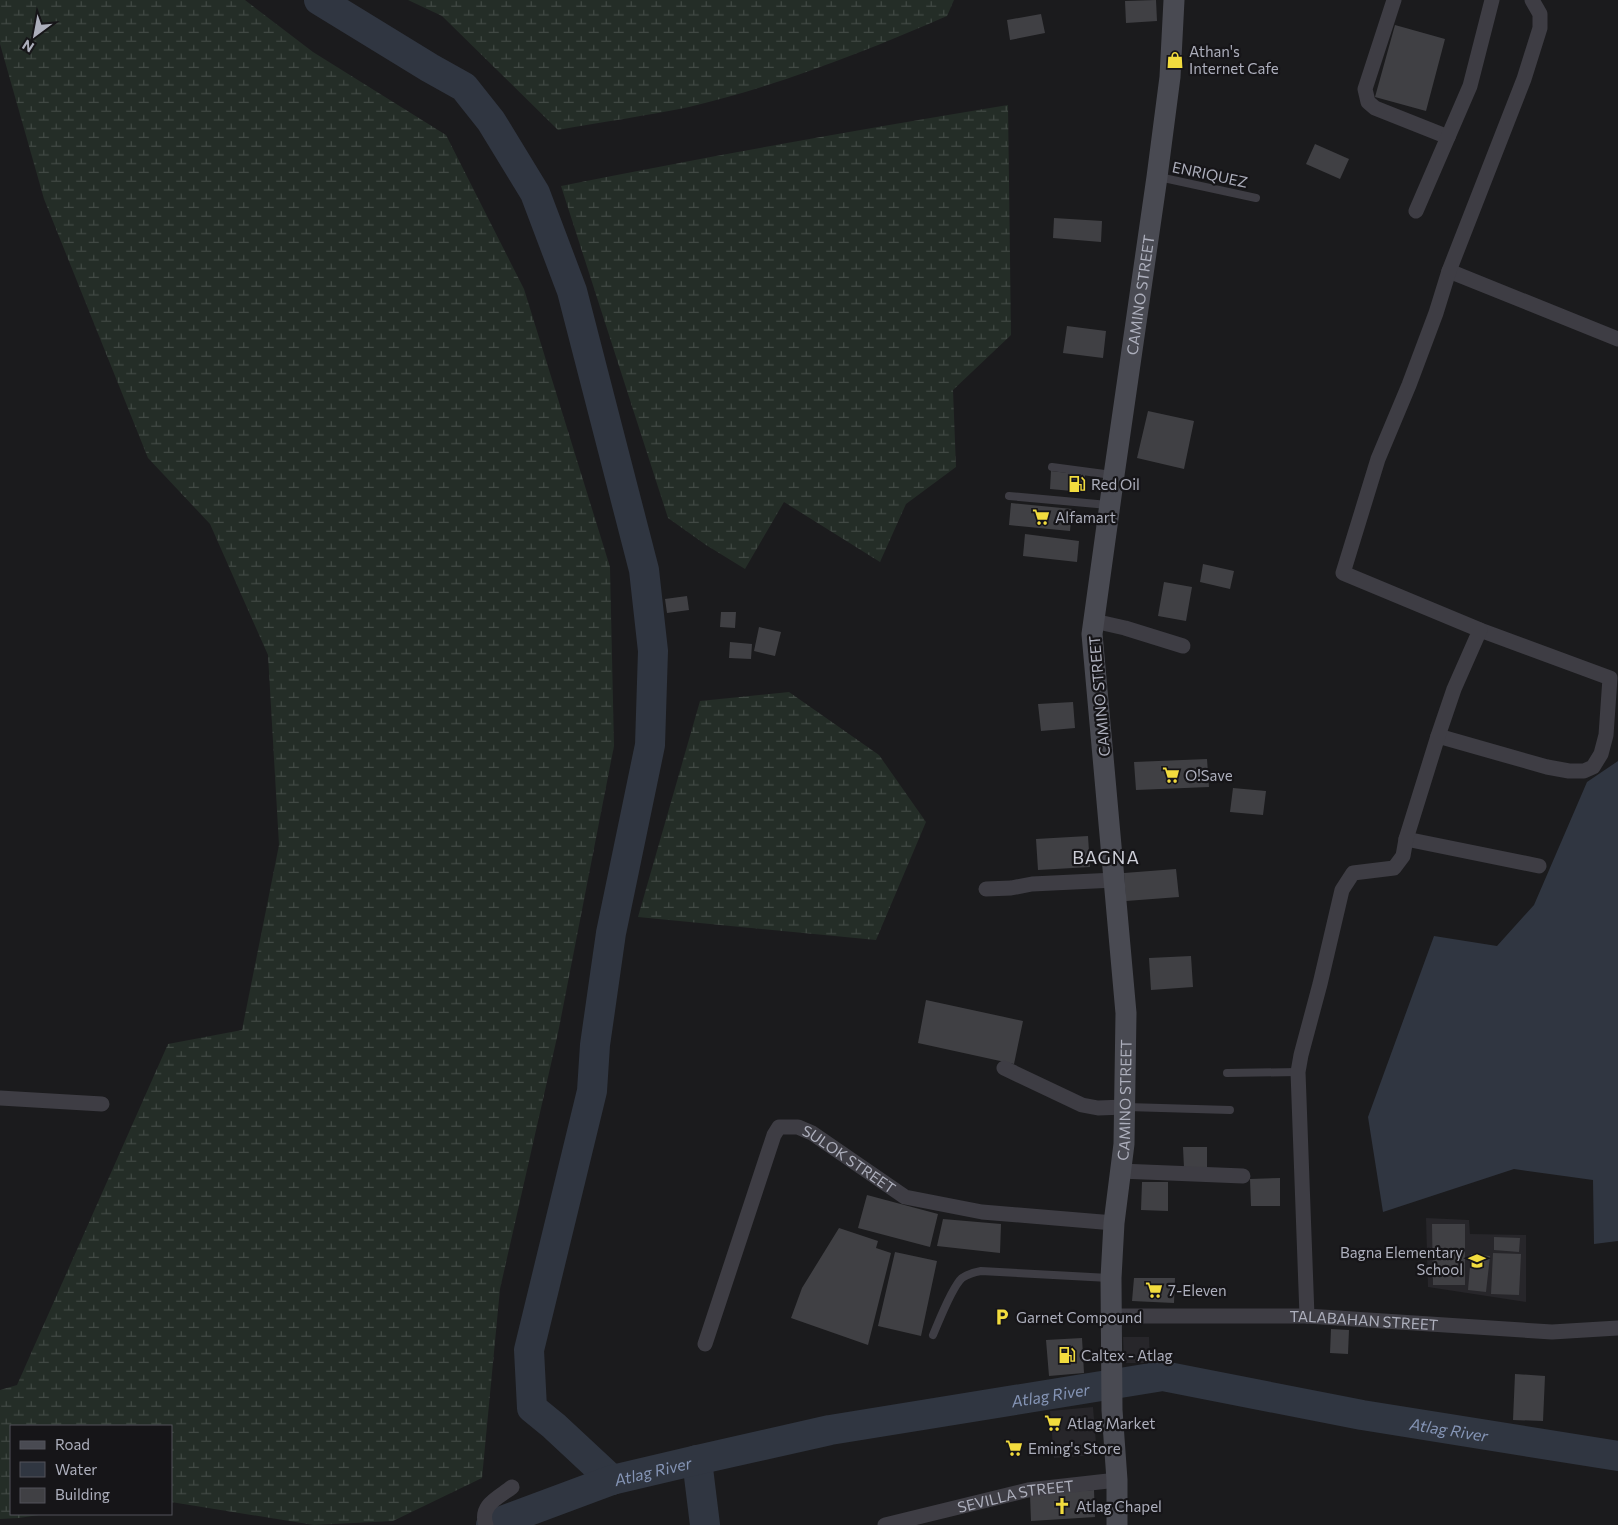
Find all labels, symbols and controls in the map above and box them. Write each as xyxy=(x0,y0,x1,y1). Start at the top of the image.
north arrow xyxy=(10,10,60,60)
text: N xyxy=(19,36,37,56)
place label: Athan's Internet Cafe xyxy=(1189,42,1279,77)
shop icon: Athan's Internet Cafe xyxy=(1165,50,1185,70)
street label: ENRIQUEZ xyxy=(1171,157,1249,191)
street label: CAMINO STREET xyxy=(1122,233,1158,356)
fuel station icon: Red Oil xyxy=(1067,474,1087,494)
place label: Red Oil xyxy=(1091,475,1140,493)
supermarket icon: Alfamart xyxy=(1031,507,1051,527)
place label: Alfamart xyxy=(1055,508,1116,526)
street label: CAMINO STREET xyxy=(1085,634,1113,757)
supermarket icon: O!Save xyxy=(1161,765,1181,785)
place label: O!Save xyxy=(1185,766,1233,784)
district label: BAGNA xyxy=(1072,846,1140,868)
street label: CAMINO STREET xyxy=(1113,1039,1135,1162)
street label: SULOK STREET xyxy=(800,1121,900,1197)
place label: Bagna Elementary School xyxy=(1340,1243,1463,1278)
school or university icon: Bagna Elementary School xyxy=(1467,1251,1487,1271)
supermarket icon: 7-Eleven xyxy=(1144,1280,1164,1300)
place label: 7-Eleven xyxy=(1168,1281,1227,1299)
parking icon: Garnet Compound xyxy=(992,1307,1012,1327)
street label: TALABAHAN STREET xyxy=(1289,1307,1439,1334)
place label: Garnet Compound xyxy=(1016,1308,1142,1326)
fuel station icon: Caltex - Atlag xyxy=(1057,1345,1077,1365)
place label: Caltex - Atlag xyxy=(1081,1346,1173,1364)
water label: Atlag River xyxy=(1009,1378,1091,1410)
supermarket icon: Atlag Market xyxy=(1043,1413,1063,1433)
water label: Atlag River xyxy=(1408,1413,1490,1445)
place label: Atlag Market xyxy=(1067,1414,1155,1432)
legend xyxy=(10,1425,172,1515)
text: Road xyxy=(55,1435,90,1453)
supermarket icon: Eming's Store xyxy=(1004,1438,1024,1458)
place label: Eming's Store xyxy=(1028,1439,1121,1457)
water label: Atlag River xyxy=(611,1452,694,1489)
text: Water xyxy=(55,1460,97,1478)
street label: SEVILLA STREET xyxy=(956,1476,1075,1516)
text: Building xyxy=(55,1485,110,1503)
church icon: Atlag Chapel xyxy=(1052,1496,1072,1516)
place label: Atlag Chapel xyxy=(1076,1497,1162,1515)

